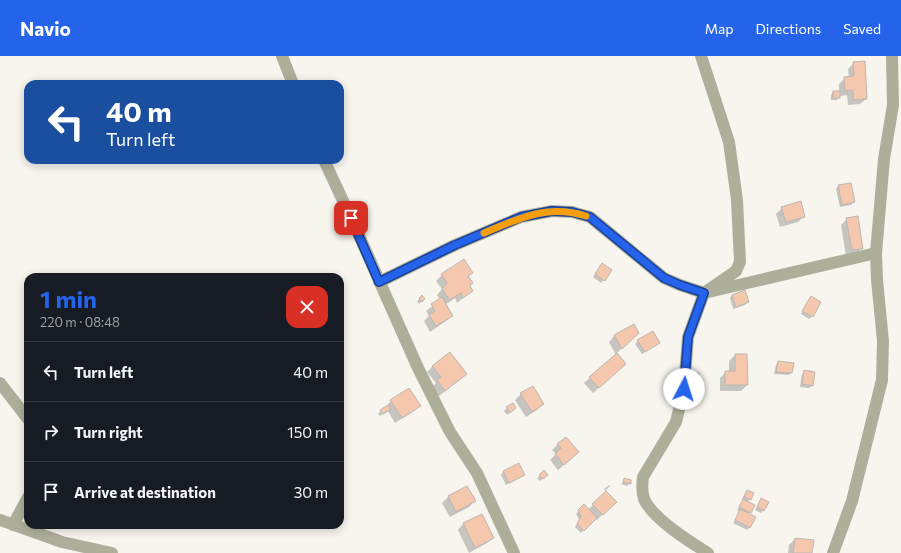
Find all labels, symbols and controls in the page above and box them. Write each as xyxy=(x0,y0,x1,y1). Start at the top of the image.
text: Navio xyxy=(20,17,71,40)
text: Map xyxy=(705,20,734,37)
text: Directions xyxy=(756,20,821,37)
text: Saved xyxy=(843,20,881,37)
text: 40 m xyxy=(106,94,172,128)
icon: left xyxy=(40,96,92,148)
text: Turn left xyxy=(106,128,175,150)
pin xyxy=(334,201,368,235)
icon: arrive xyxy=(340,207,362,229)
text: 1 min xyxy=(40,284,97,313)
button: close xyxy=(286,286,328,328)
text: 220 m · 08:48 xyxy=(40,314,120,330)
icon: left xyxy=(40,361,62,383)
text: Turn left xyxy=(74,363,133,381)
text: 40 m xyxy=(293,363,328,381)
position arrow xyxy=(663,368,705,410)
icon: right xyxy=(40,421,62,443)
text: Turn right xyxy=(74,423,143,441)
text: 150 m xyxy=(287,423,328,441)
icon: arrive xyxy=(40,481,62,503)
text: Arrive at destination xyxy=(74,483,216,501)
text: 30 m xyxy=(294,483,328,501)

